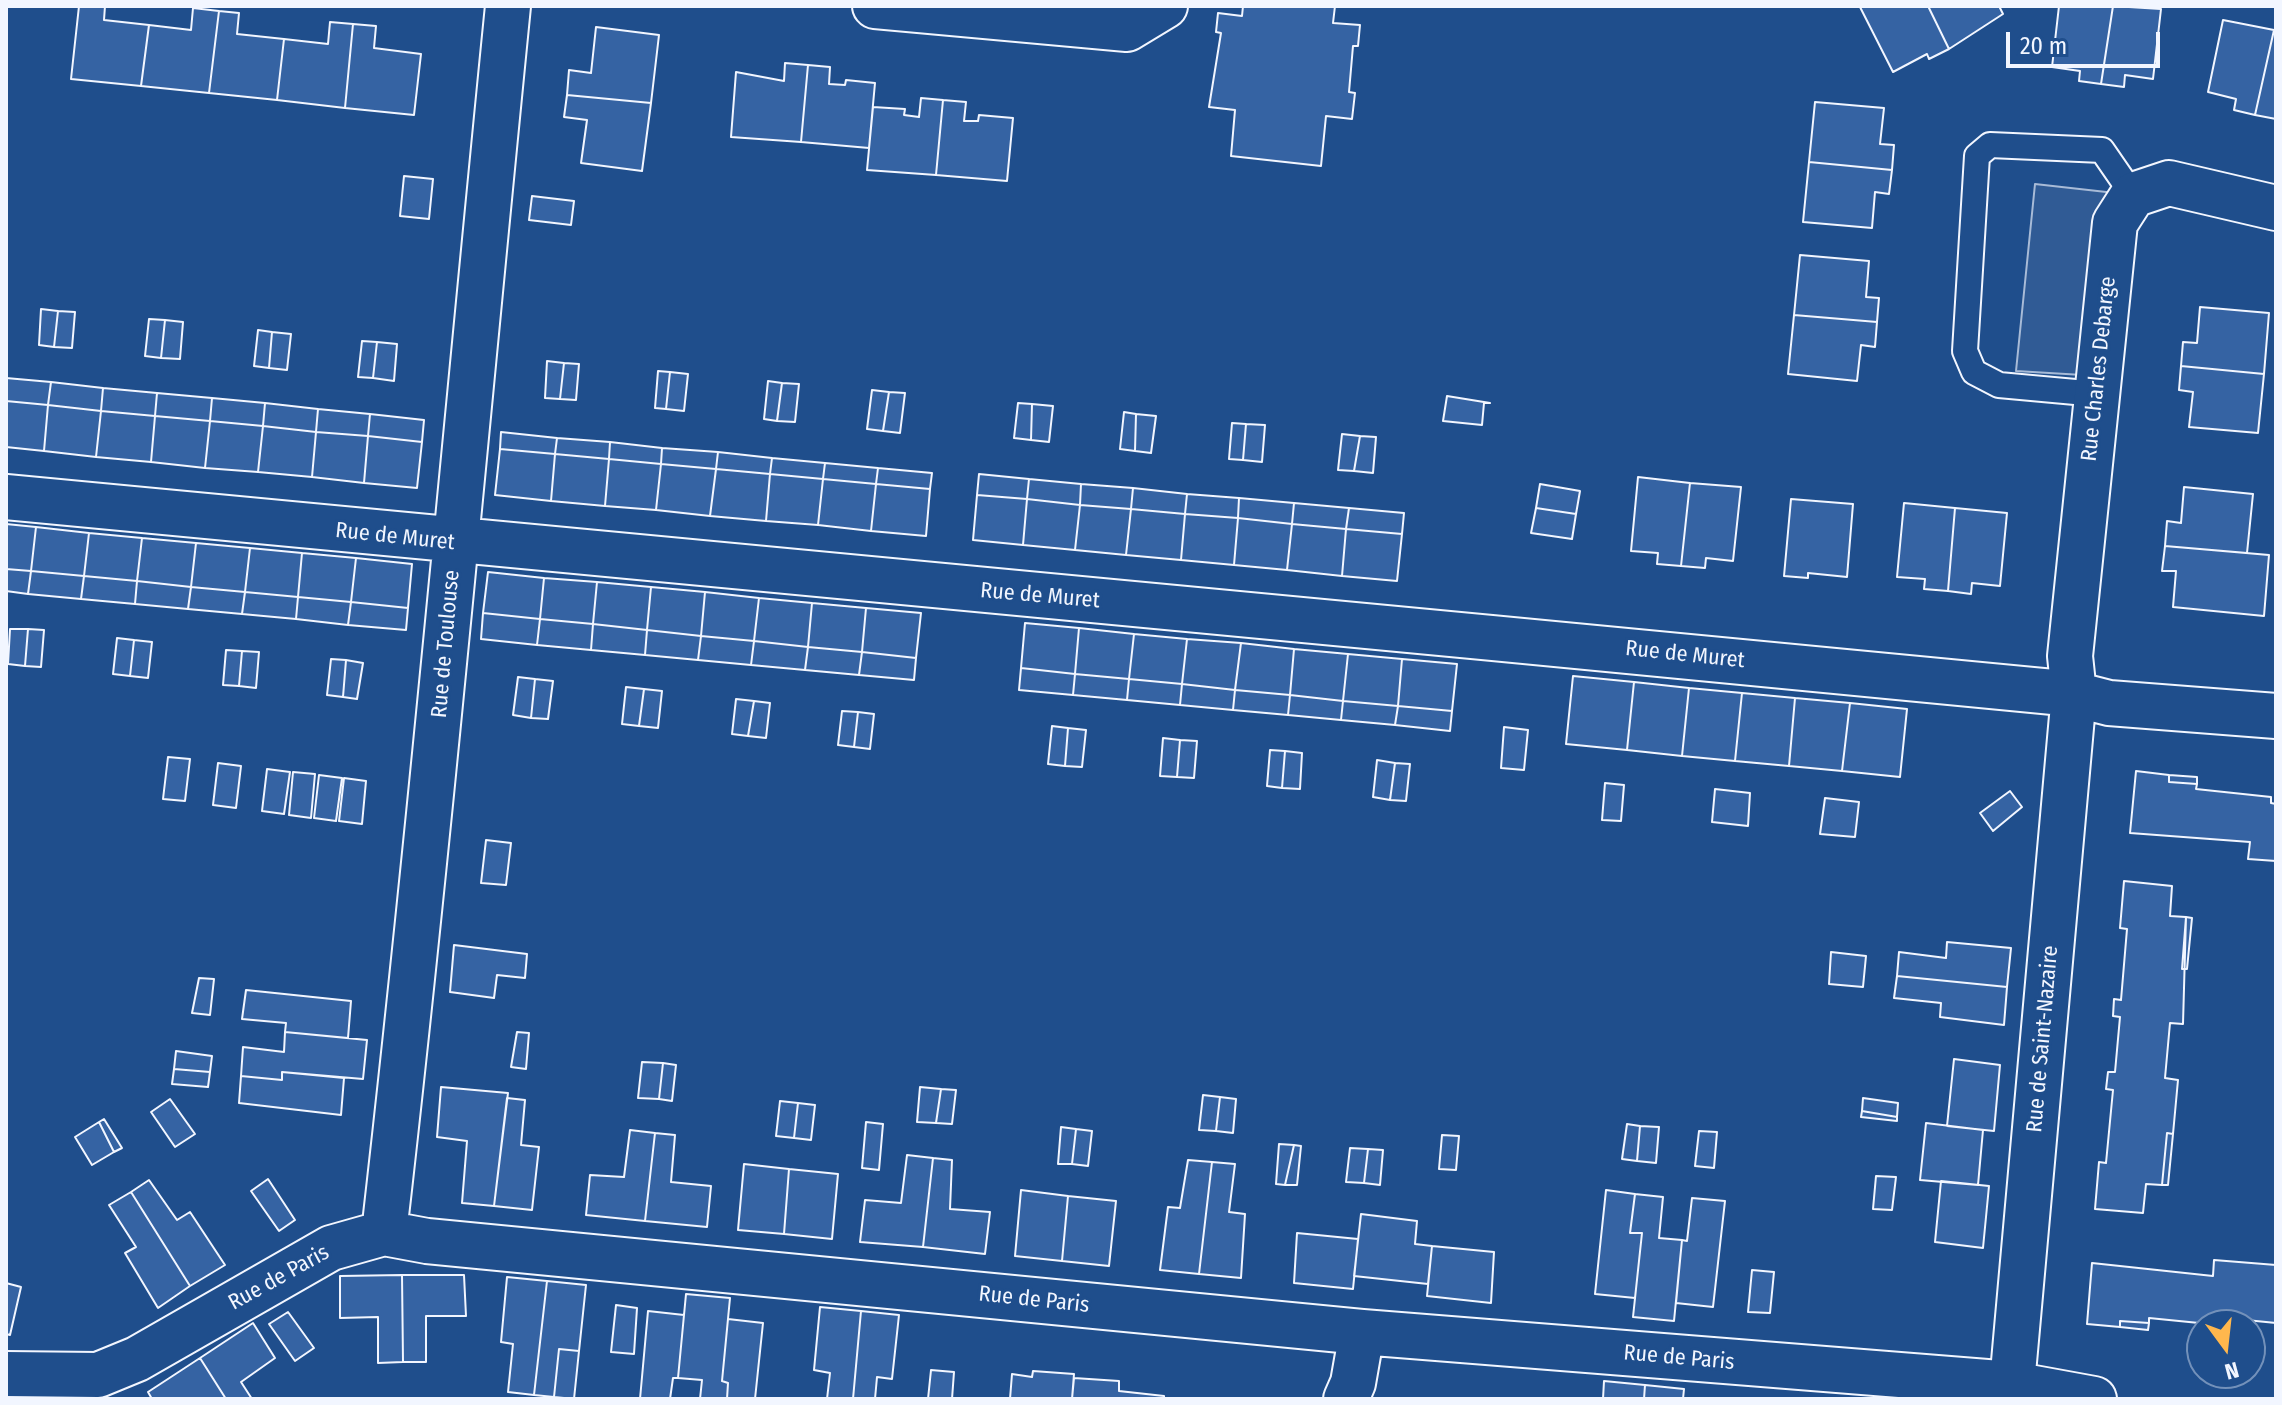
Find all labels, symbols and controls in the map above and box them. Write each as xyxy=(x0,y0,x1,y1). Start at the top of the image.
scale bar xyxy=(2010,16,2164,66)
text: 20 m xyxy=(2020,32,2067,60)
street label: Rue Charles Debarge xyxy=(2076,275,2122,463)
street label: Rue de Muret xyxy=(334,518,456,556)
street label: Rue de Toulouse xyxy=(426,569,466,719)
street label: Rue de Muret xyxy=(979,578,1101,614)
street label: Rue de Muret xyxy=(1624,636,1746,674)
street label: Rue de Saint-Nazaire xyxy=(2022,944,2064,1134)
street label: Rue de Paris xyxy=(224,1240,334,1316)
street label: Rue de Paris xyxy=(977,1281,1091,1319)
north arrow xyxy=(2186,1309,2266,1389)
street label: Rue de Paris xyxy=(1623,1340,1735,1376)
text: N xyxy=(2222,1356,2242,1385)

